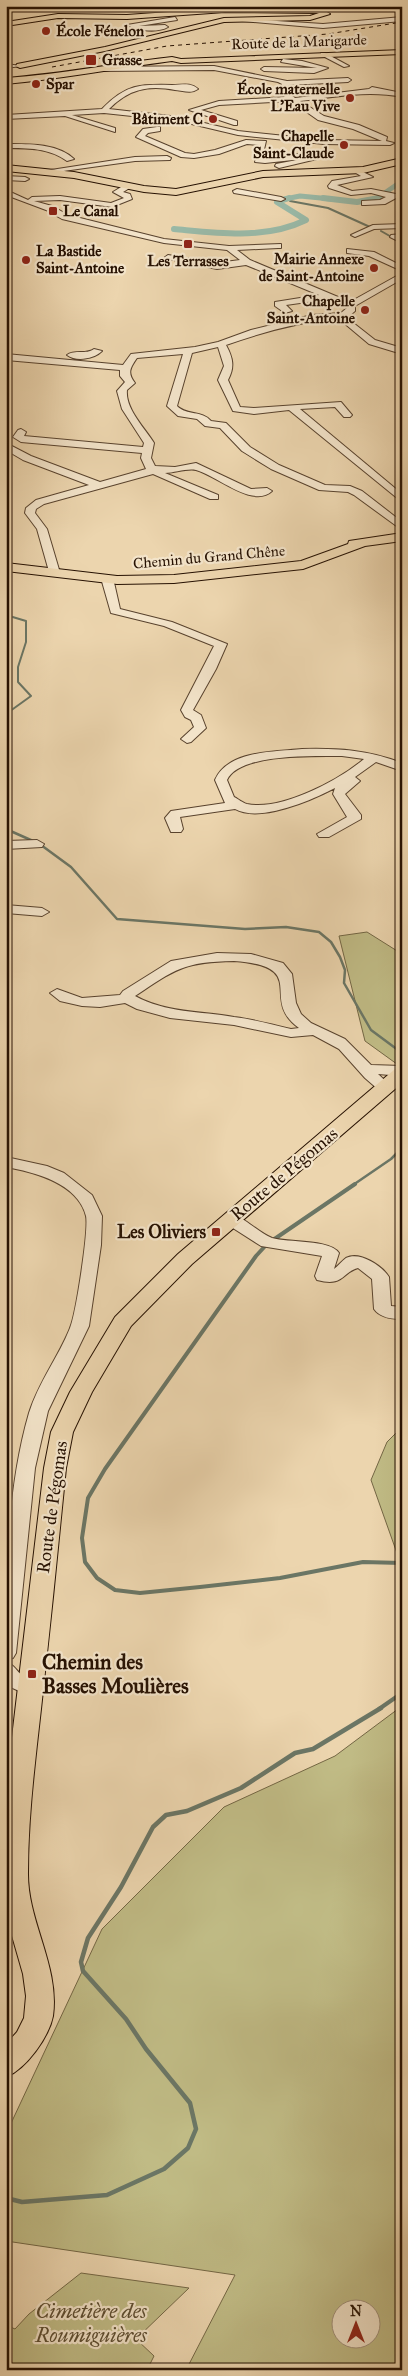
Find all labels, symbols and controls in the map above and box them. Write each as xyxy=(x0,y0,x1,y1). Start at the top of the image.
place label: École Fénelon xyxy=(56,21,145,40)
marker: École Fénelon xyxy=(40,25,52,37)
street label: Route de la Marigarde xyxy=(231,31,367,53)
place label: Grasse xyxy=(102,51,143,69)
marker: Grasse xyxy=(84,53,98,67)
place label: Spar xyxy=(46,75,74,94)
marker: Spar xyxy=(30,78,42,90)
place label: École maternelle L'Eau Vive xyxy=(237,79,341,115)
marker: École maternelle L'Eau Vive xyxy=(344,92,356,104)
place label: Bâtiment C xyxy=(132,110,203,128)
marker: Bâtiment C xyxy=(207,113,219,125)
place label: Chapelle Saint-Claude xyxy=(253,127,335,162)
marker: Chapelle Saint-Claude xyxy=(338,139,350,151)
place label: Le Canal xyxy=(63,202,120,220)
marker: Le Canal xyxy=(47,205,59,217)
marker: Les Terrasses xyxy=(182,238,194,250)
place label: La Bastide Saint-Antoine xyxy=(36,242,125,277)
place label: Mairie Annexe de Saint-Antoine xyxy=(259,250,365,285)
place label: Les Terrasses xyxy=(147,252,229,270)
marker: La Bastide Saint-Antoine xyxy=(20,254,32,266)
marker: Mairie Annexe de Saint-Antoine xyxy=(368,262,380,274)
place label: Chapelle Saint-Antoine xyxy=(267,292,356,327)
marker: Chapelle Saint-Antoine xyxy=(359,304,371,316)
street label: Chemin du Grand Chêne xyxy=(132,541,286,573)
street label: Route de Pégomas xyxy=(226,1123,343,1226)
place label: Les Oliviers xyxy=(117,1221,206,1243)
marker: Les Oliviers xyxy=(210,1226,222,1238)
street label: Route de Pégomas xyxy=(32,1439,73,1575)
place label: Chemin des Basses Moulières xyxy=(42,1649,189,1699)
marker: Chemin des Basses Moulières xyxy=(26,1668,38,1680)
park label: Cimetière des Roumiguières xyxy=(34,2298,148,2348)
north arrow xyxy=(330,2298,380,2348)
text: N xyxy=(350,2303,362,2320)

